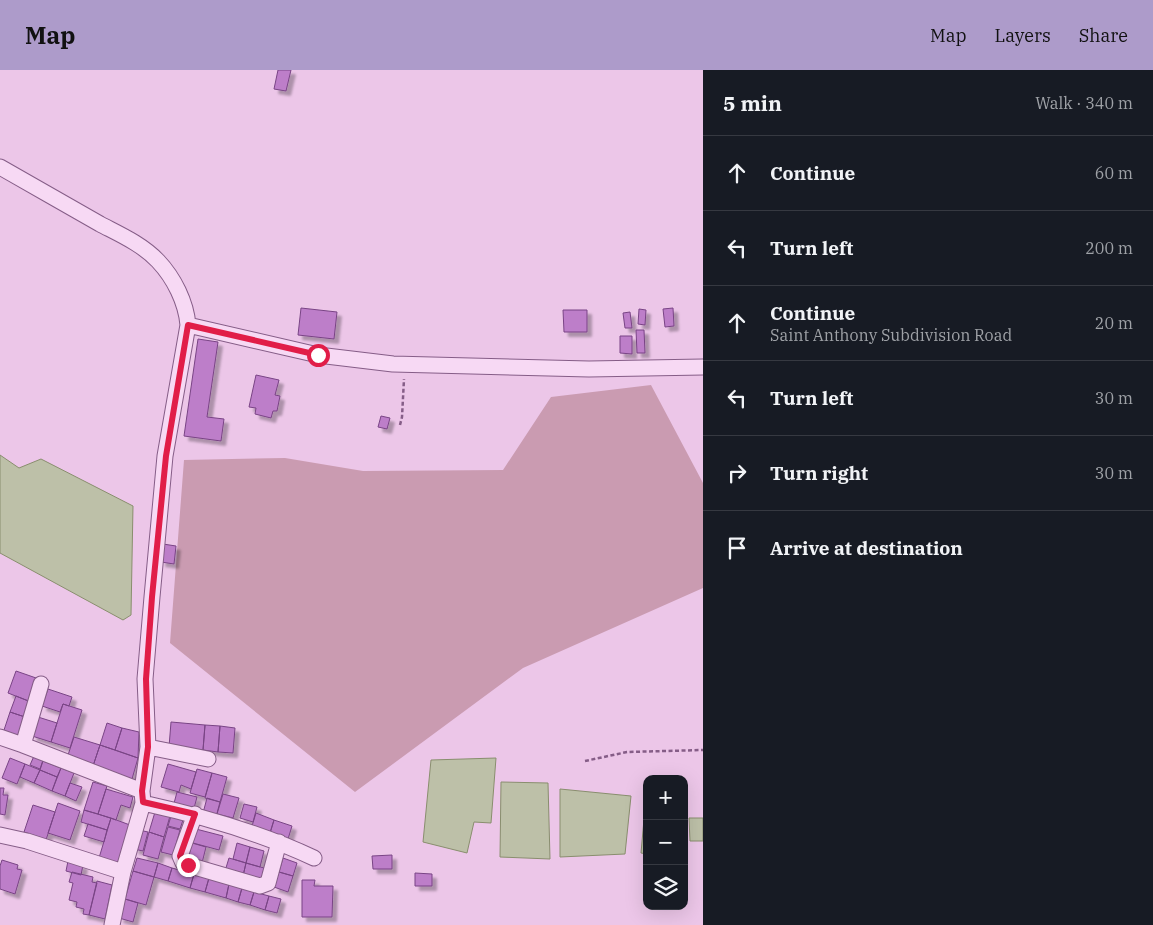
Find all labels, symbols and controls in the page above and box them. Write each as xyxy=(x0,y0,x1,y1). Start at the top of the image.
text: Map xyxy=(25,19,75,51)
text: Map xyxy=(930,24,967,47)
text: Layers xyxy=(995,24,1051,47)
text: Share xyxy=(1079,24,1128,47)
text: 5 min xyxy=(723,89,782,117)
text: Walk · 340 m xyxy=(1035,93,1133,113)
icon: ahead xyxy=(723,159,751,187)
text: Continue xyxy=(770,161,855,185)
text: 60 m xyxy=(1095,163,1133,183)
icon: left xyxy=(723,234,751,262)
text: Turn left xyxy=(770,236,853,260)
text: 200 m xyxy=(1085,238,1133,258)
text: Continue xyxy=(770,301,855,325)
icon: ahead xyxy=(723,309,751,337)
text: 20 m xyxy=(1095,313,1133,333)
text: Saint Anthony Subdivision Road xyxy=(770,325,1012,345)
route start xyxy=(307,344,330,367)
icon: left xyxy=(723,384,751,412)
text: Turn left xyxy=(770,386,853,410)
text: 30 m xyxy=(1095,388,1133,408)
icon: right xyxy=(723,459,751,487)
text: Turn right xyxy=(770,461,868,485)
text: 30 m xyxy=(1095,463,1133,483)
icon: arrive xyxy=(723,534,751,562)
text: Arrive at destination xyxy=(770,536,963,560)
map controls xyxy=(643,775,688,910)
button: + xyxy=(643,775,688,820)
button: − xyxy=(643,820,688,865)
route end xyxy=(177,854,200,877)
button: layers xyxy=(643,865,688,910)

